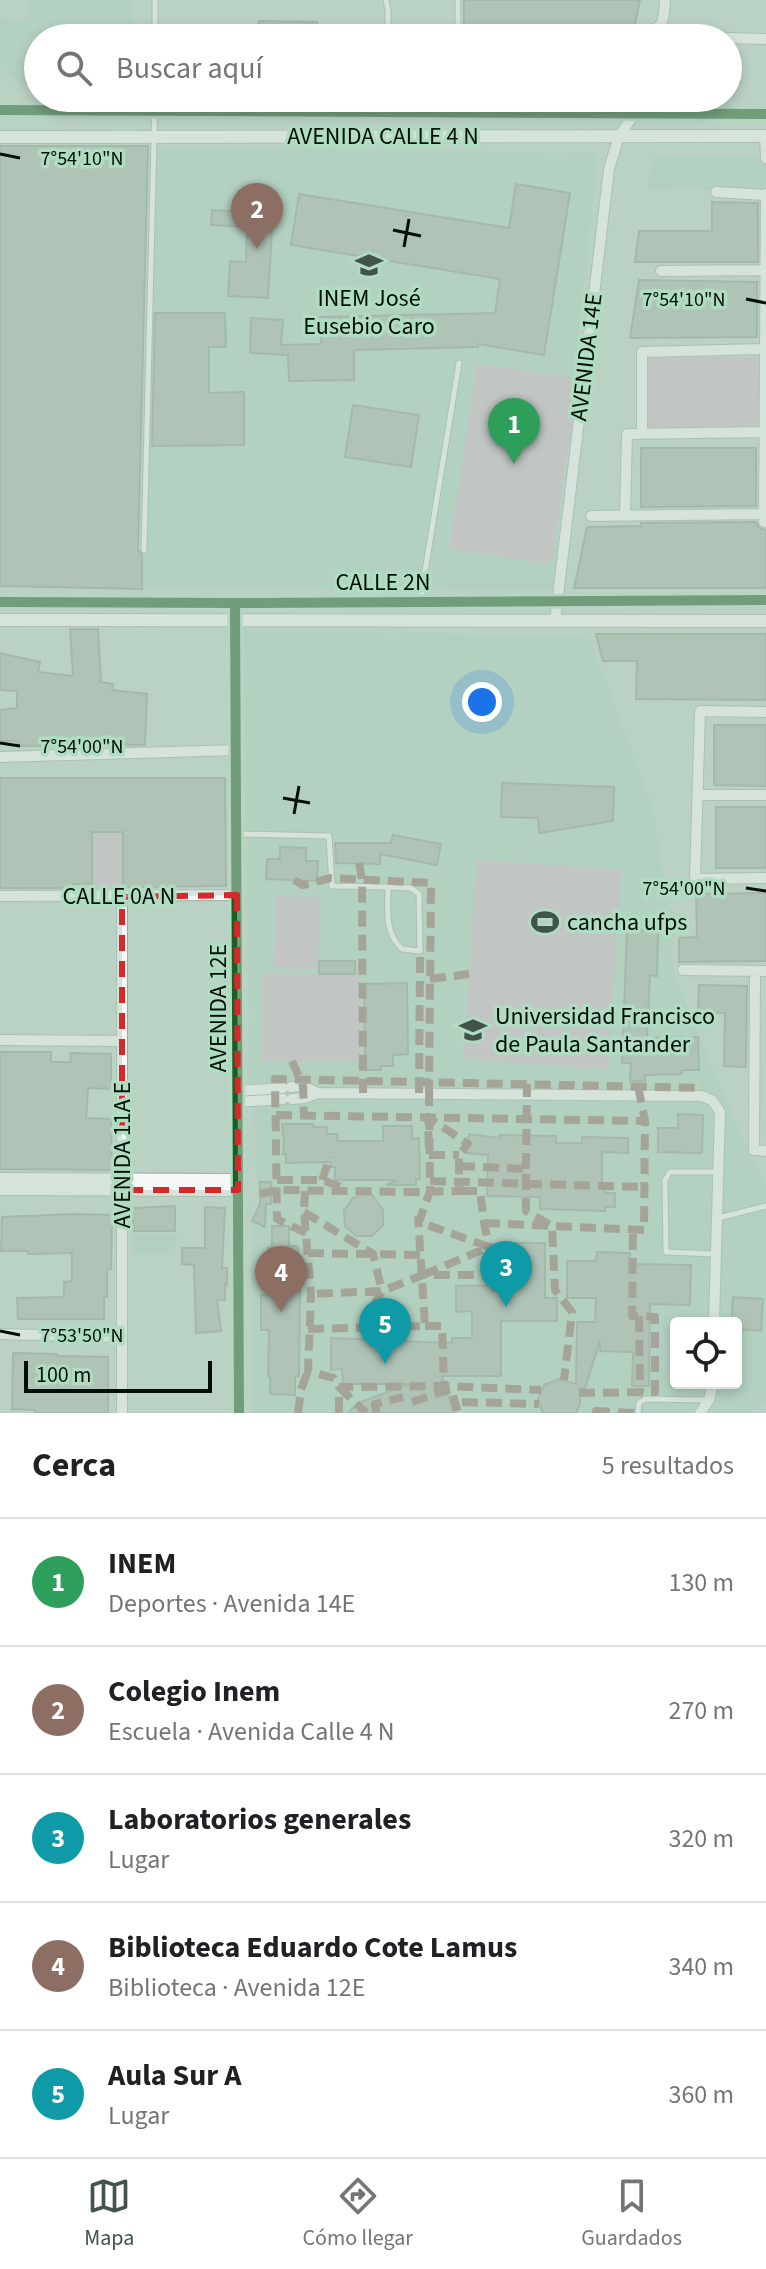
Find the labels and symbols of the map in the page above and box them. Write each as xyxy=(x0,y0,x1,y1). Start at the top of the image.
street label: AVENIDA CALLE 4 N xyxy=(287,119,479,154)
text: 7°54'10"N xyxy=(41,145,123,173)
pin: 2 xyxy=(231,183,283,249)
school or university icon: INEM José Eusebio Caro xyxy=(354,250,384,280)
place label: INEM José Eusebio Caro xyxy=(303,281,435,344)
text: 7°54'10"N xyxy=(643,286,725,314)
street label: AVENIDA 14E xyxy=(561,291,612,423)
pin: 1 xyxy=(488,398,540,464)
street label: CALLE 2N xyxy=(336,565,430,600)
your location xyxy=(462,682,502,722)
text: 7°54'00"N xyxy=(41,733,123,761)
text: 7°54'00"N xyxy=(643,875,725,903)
street label: CALLE 0A N xyxy=(63,879,175,914)
place label: cancha ufps xyxy=(567,905,687,940)
sports icon: cancha ufps xyxy=(530,907,560,937)
street label: AVENIDA 12E xyxy=(201,944,236,1072)
place label: Universidad Francisco de Paula Santander xyxy=(495,999,715,1062)
school or university icon: Universidad Francisco de Paula Santander xyxy=(458,1015,488,1045)
street label: AVENIDA 11A E xyxy=(105,1082,140,1228)
pin: 3 xyxy=(480,1241,532,1307)
pin: 4 xyxy=(255,1246,307,1312)
pin: 5 xyxy=(359,1298,411,1364)
text: 7°53'50"N xyxy=(41,1322,123,1350)
scale bar xyxy=(24,1357,212,1393)

